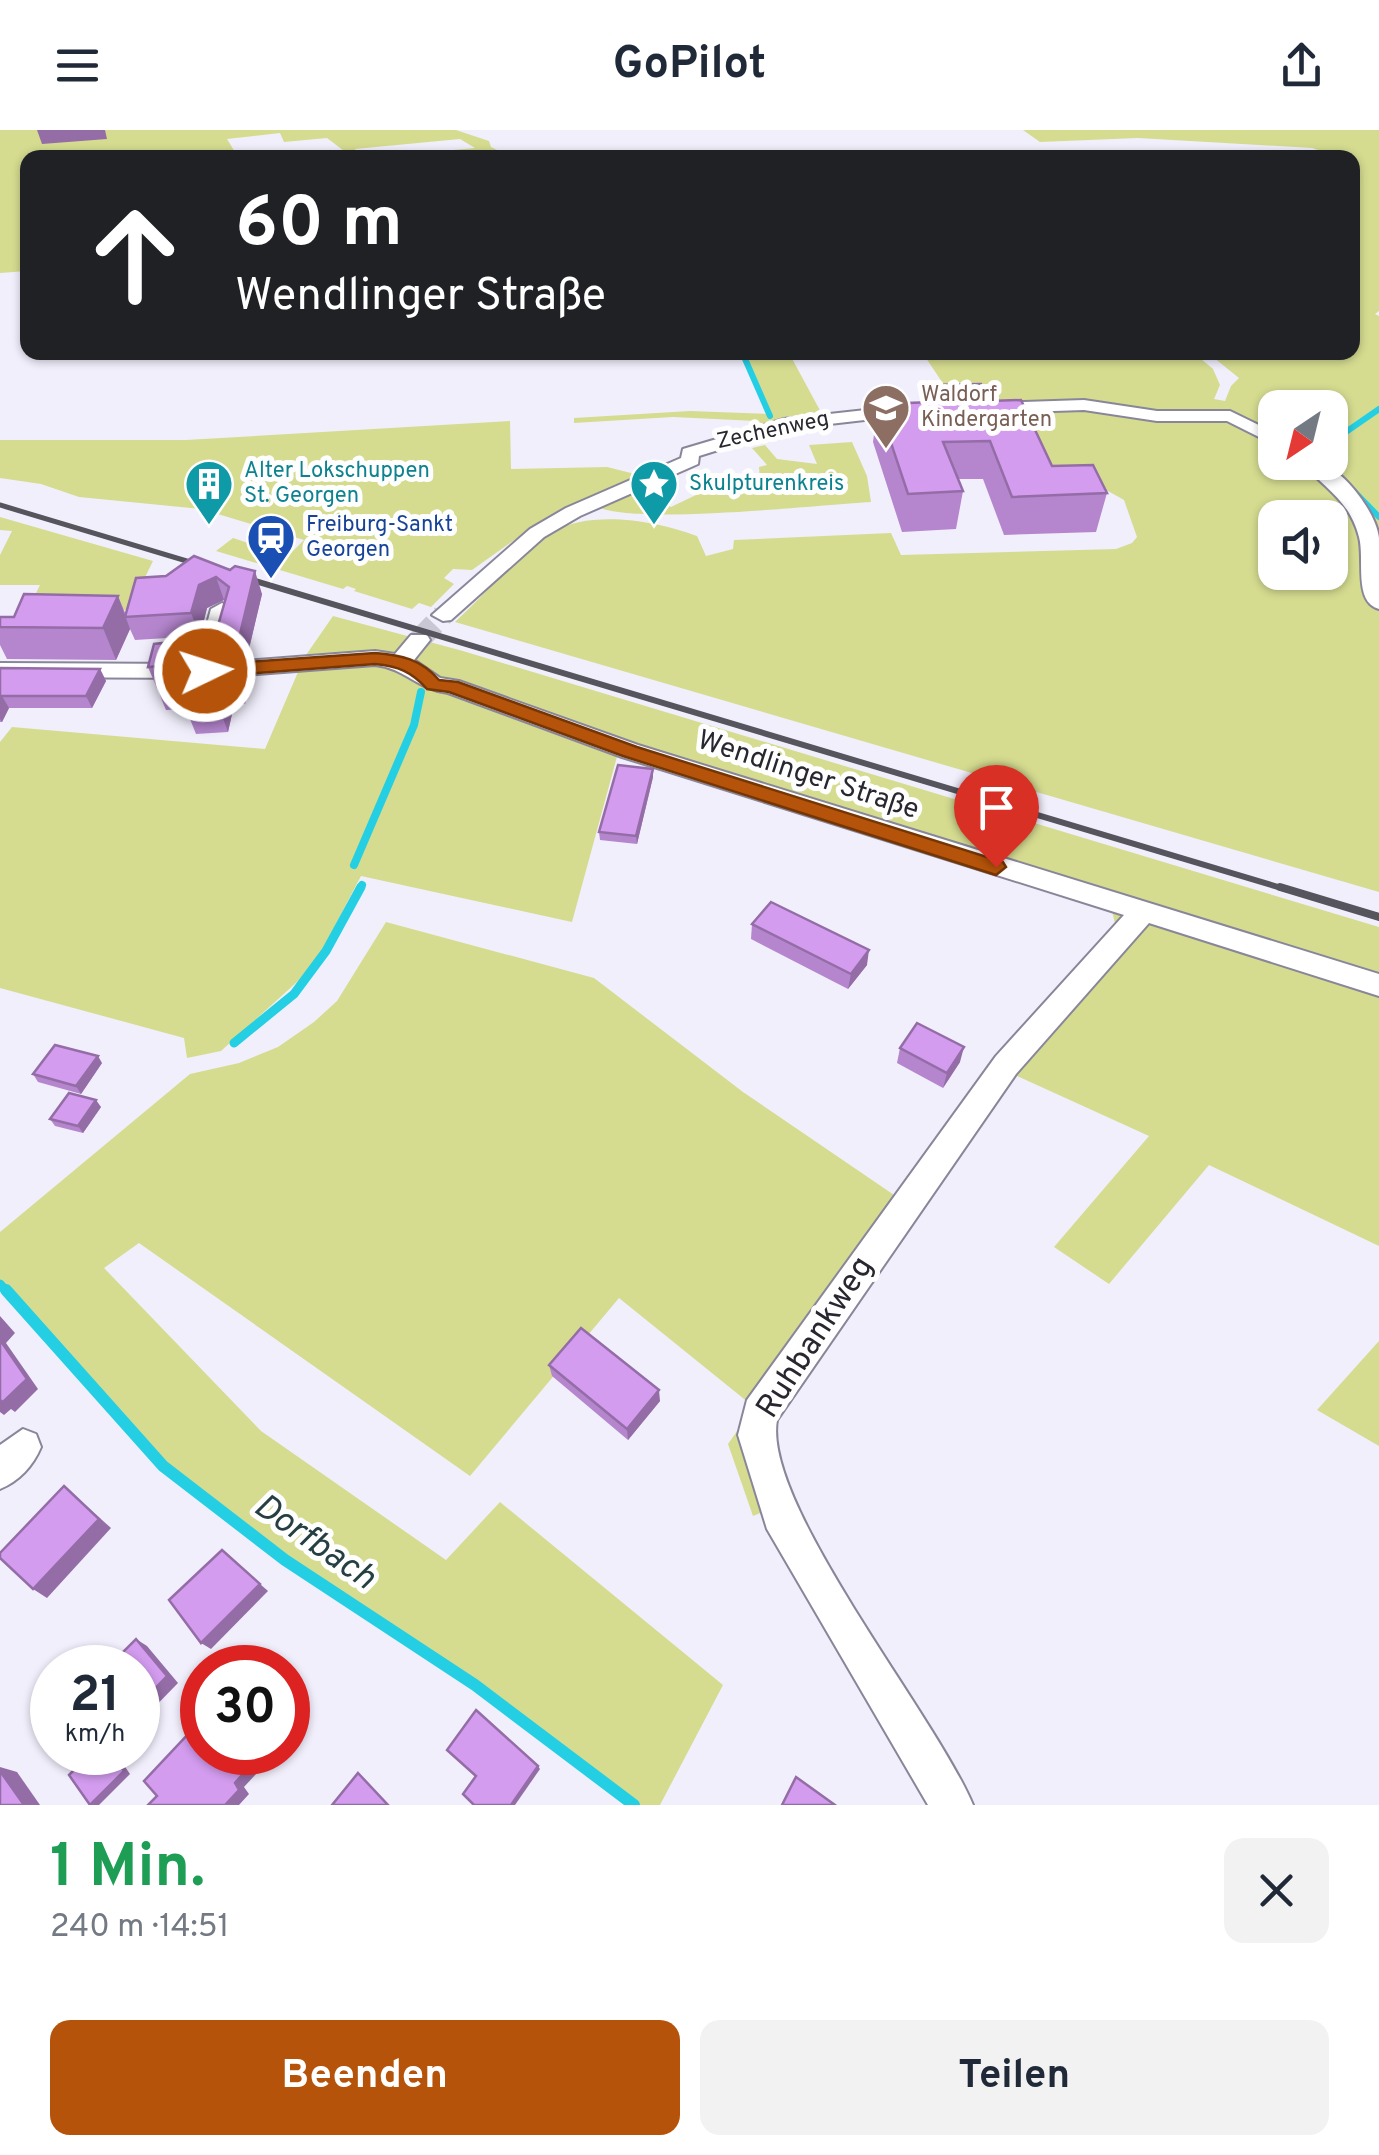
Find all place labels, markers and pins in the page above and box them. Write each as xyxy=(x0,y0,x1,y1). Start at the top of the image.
school or university icon: Waldorf Kindergarten xyxy=(860,382,912,450)
place label: Waldorf Kindergarten xyxy=(921,382,1052,434)
building icon: Alter Lokschuppen St. Georgen xyxy=(183,458,235,526)
place label: Alter Lokschuppen St. Georgen xyxy=(244,458,430,510)
place icon: Skulpturenkreis xyxy=(628,458,680,526)
place label: Skulpturenkreis xyxy=(689,471,844,498)
station icon: Freiburg-Sankt Georgen xyxy=(245,512,297,580)
place label: Freiburg-Sankt Georgen xyxy=(306,512,453,564)
pin xyxy=(954,765,1039,868)

